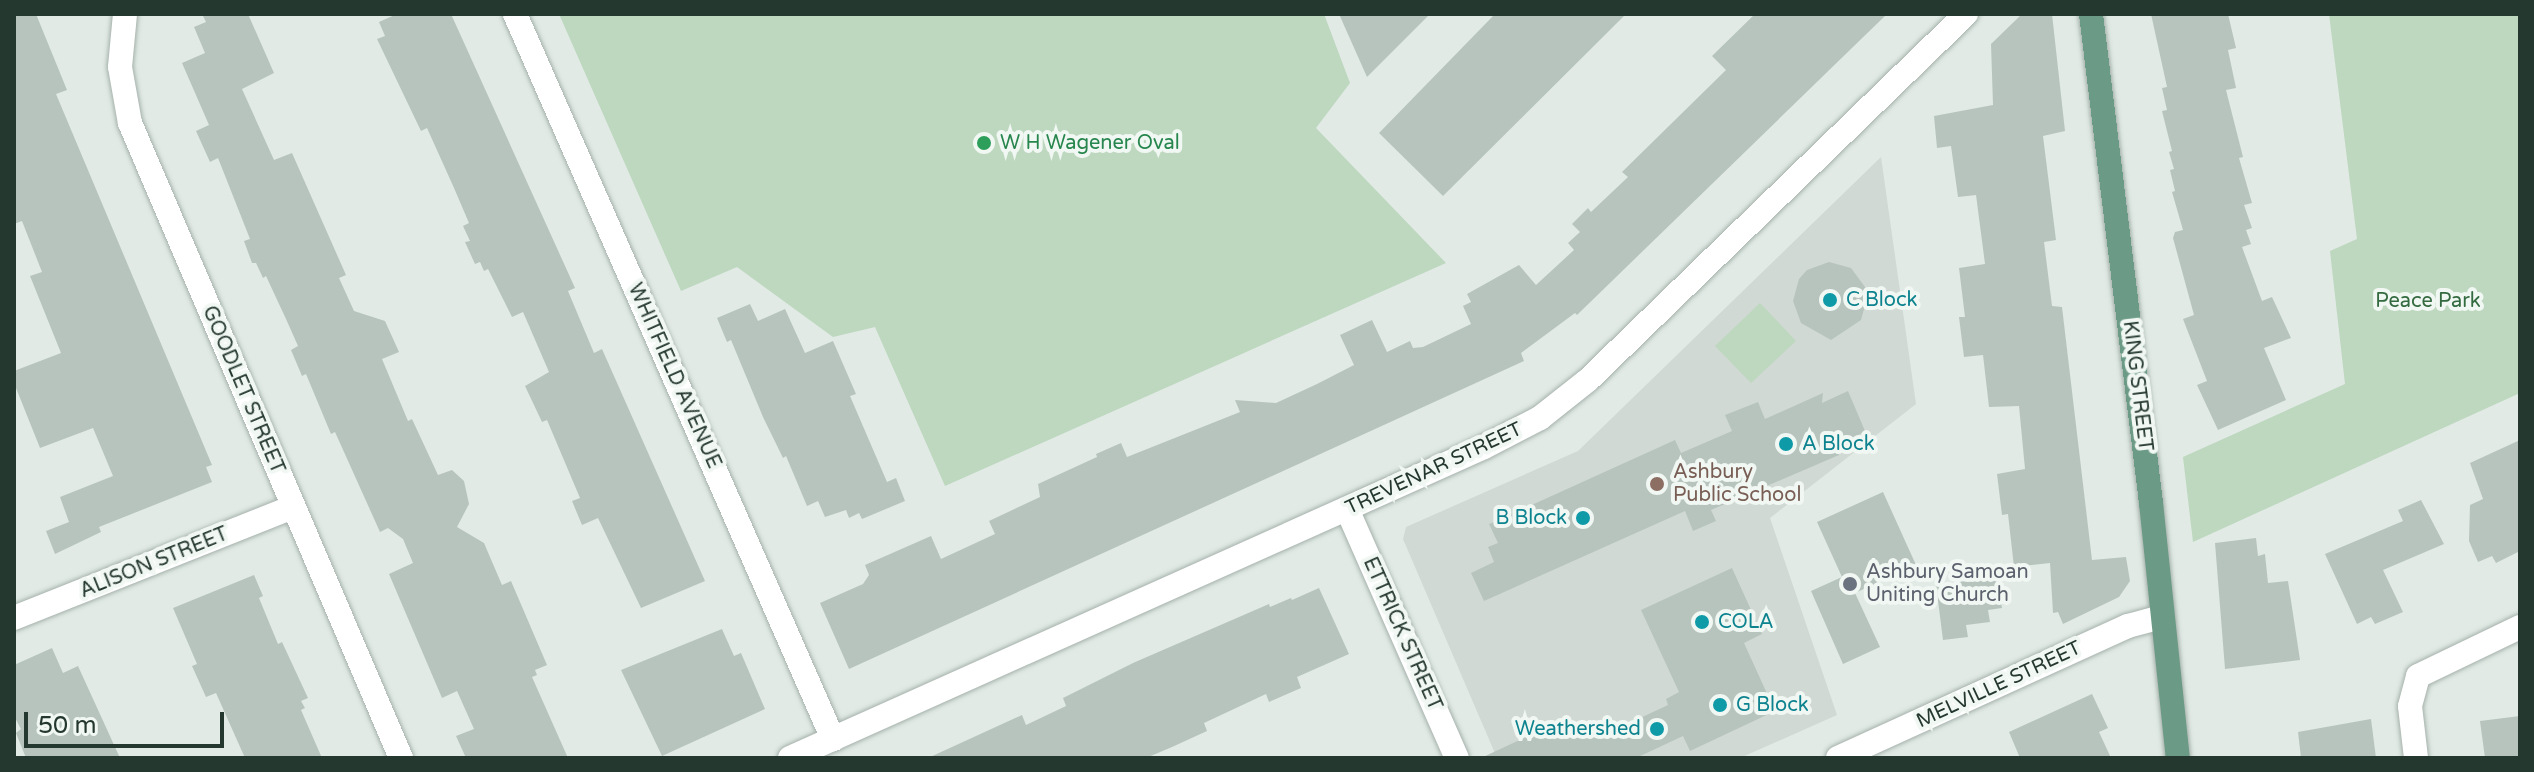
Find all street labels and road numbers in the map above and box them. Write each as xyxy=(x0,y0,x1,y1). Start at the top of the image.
street label: WHITFIELD AVENUE xyxy=(622,280,726,472)
street label: GOODLET STREET xyxy=(197,302,289,478)
street label: KING STREET xyxy=(2117,319,2157,453)
street label: TREVENAR STREET xyxy=(1342,418,1526,520)
street label: ALISON STREET xyxy=(76,522,232,604)
street label: ETTRICK STREET xyxy=(1357,554,1447,714)
street label: MELVILLE STREET xyxy=(1913,636,2085,734)

